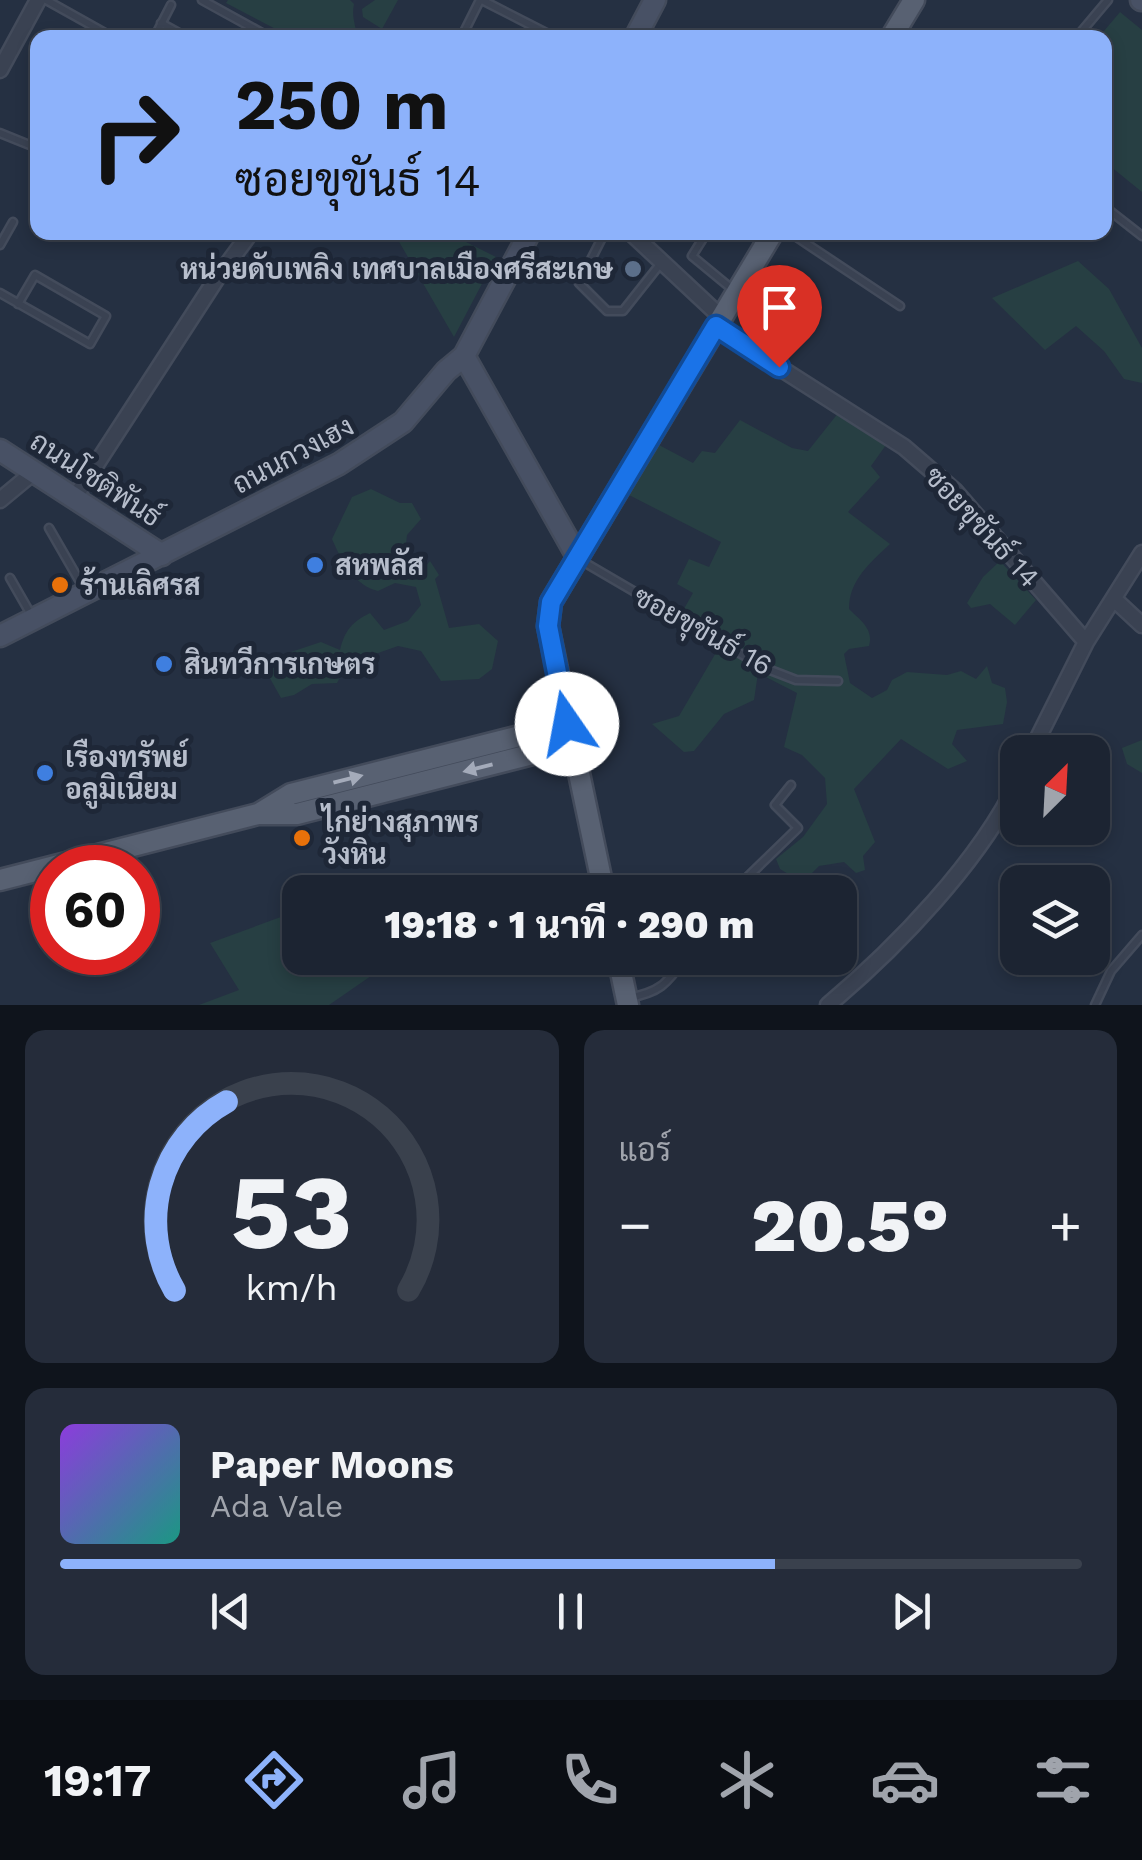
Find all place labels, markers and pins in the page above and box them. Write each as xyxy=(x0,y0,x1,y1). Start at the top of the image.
place label: หน่วยดับเพลิง เทศบาลเมืองศรีสะเกษ xyxy=(180,250,614,286)
marker: หน่วยดับเพลิง เทศบาลเมืองศรีสะเกษ xyxy=(622,258,644,280)
pin xyxy=(737,265,822,368)
place label: สหพลัส xyxy=(335,547,424,582)
marker: สหพลัส xyxy=(304,554,326,576)
place label: ร้านเลิศรส xyxy=(80,566,201,602)
marker: ร้านเลิศรส xyxy=(49,574,71,596)
place label: สินทวีการเกษตร xyxy=(184,646,375,681)
marker: สินทวีการเกษตร xyxy=(153,653,175,675)
place label: เรืองทรัพย์ อลูมิเนียม xyxy=(65,738,189,809)
marker: เรืองทรัพย์ อลูมิเนียม xyxy=(34,762,56,784)
place label: ไก่ย่างสุภาพร วังหิน xyxy=(320,803,479,871)
marker: ไก่ย่างสุภาพร วังหิน xyxy=(291,827,313,849)

